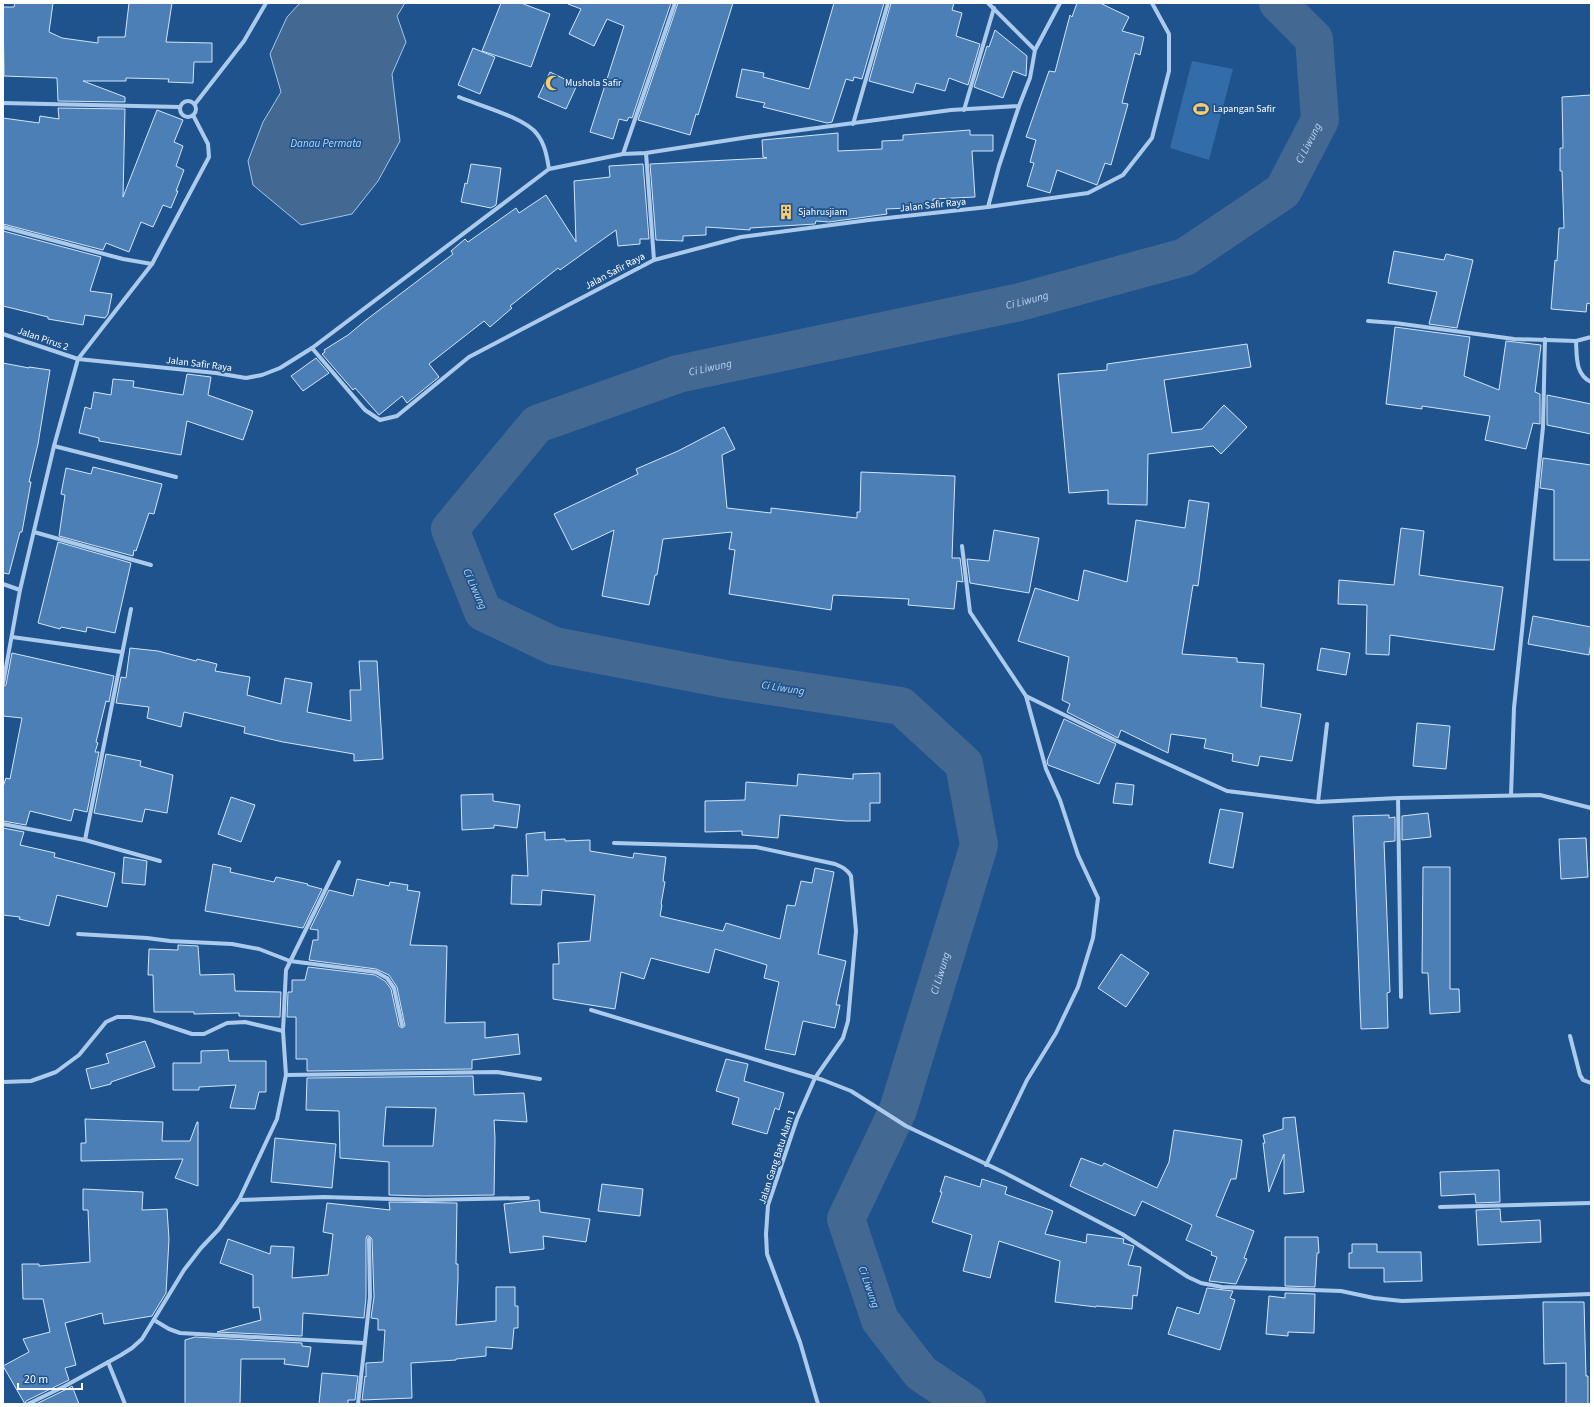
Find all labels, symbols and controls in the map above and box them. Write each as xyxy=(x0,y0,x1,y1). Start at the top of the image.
mosque icon: Mushola Safir xyxy=(544,74,562,92)
place label: Mushola Safir xyxy=(565,76,622,90)
sports icon: Lapangan Safir xyxy=(1192,100,1210,118)
place label: Lapangan Safir xyxy=(1213,102,1276,116)
water label: Ci Liwung xyxy=(1291,120,1325,166)
water label: Danau Permata xyxy=(291,136,362,151)
street label: Jalan Safir Raya xyxy=(899,195,967,215)
building icon: Sjahrusjiam xyxy=(777,203,795,221)
place label: Sjahrusjiam xyxy=(798,205,848,219)
street label: Jalan Safir Raya xyxy=(582,249,648,293)
water label: Ci Liwung xyxy=(1004,287,1050,312)
street label: Jalan Pirus 2 xyxy=(16,324,70,354)
street label: Jalan Safir Raya xyxy=(165,353,233,375)
water label: Ci Liwung xyxy=(687,355,733,379)
water label: Ci Liwung xyxy=(459,566,491,612)
water label: Ci Liwung xyxy=(760,677,806,699)
water label: Ci Liwung xyxy=(926,950,953,996)
street label: Jalan Gang Batu Alam 1 xyxy=(755,1108,799,1206)
water label: Ci Liwung xyxy=(855,1264,883,1310)
scale bar xyxy=(18,1365,82,1391)
text: 20 m xyxy=(24,1371,48,1388)

